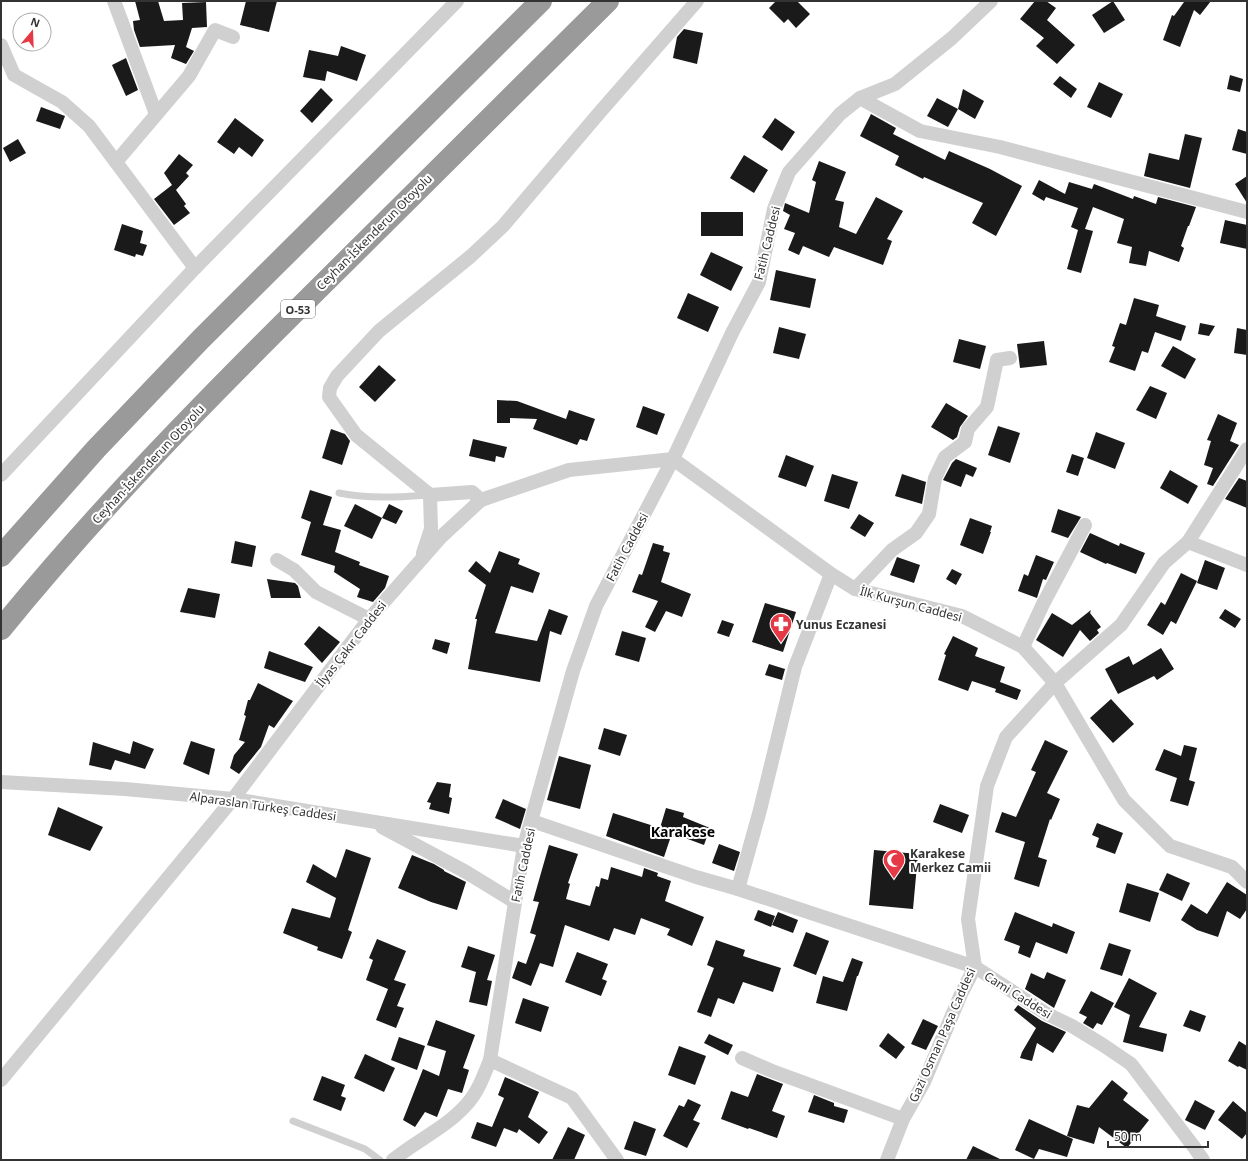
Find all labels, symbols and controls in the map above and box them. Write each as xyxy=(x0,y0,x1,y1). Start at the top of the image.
north arrow xyxy=(12,12,52,52)
text: N xyxy=(29,14,42,31)
street label: Ceyhan-İskenderun Otoyolu xyxy=(312,170,436,294)
street label: Fatih Caddesi xyxy=(750,204,784,282)
road number: O-53 xyxy=(281,300,315,318)
street label: Ceyhan-İskenderun Otoyolu xyxy=(88,401,208,527)
street label: Fatih Caddesi xyxy=(602,510,652,584)
street label: İlk Kurşun Caddesi xyxy=(858,582,964,626)
street label: İlyas Çakır Caddesi xyxy=(312,597,390,691)
pharmacy icon: Yunus Eczanesi xyxy=(768,611,794,644)
place label: Yunus Eczanesi xyxy=(796,616,886,633)
street label: Alparaslan Türkeş Caddesi xyxy=(189,787,337,825)
district label: Karakese xyxy=(651,822,715,841)
street label: Fatih Caddesi xyxy=(507,826,539,904)
place label: Karakese Merkez Camii xyxy=(910,845,991,876)
mosque icon: Karakese Merkez Camii xyxy=(881,847,907,880)
street label: Gazi Osman Paşa Caddesi xyxy=(905,965,979,1105)
street label: Cami Caddesi xyxy=(981,968,1055,1022)
scale bar xyxy=(1108,1123,1208,1149)
text: 50 m xyxy=(1114,1128,1142,1145)

